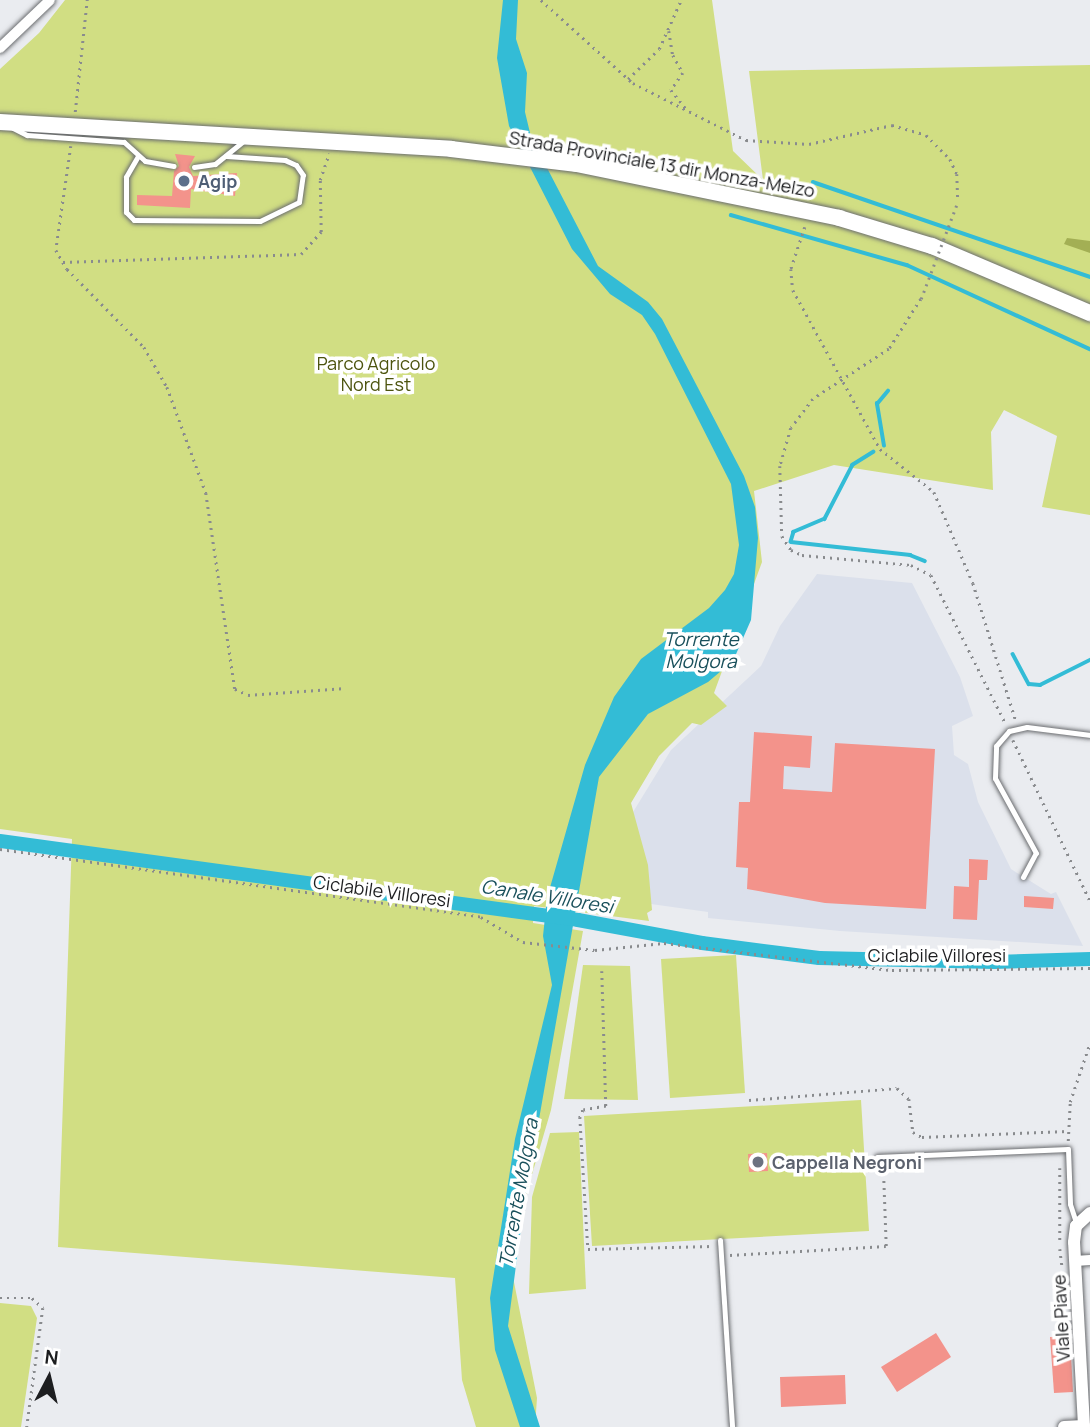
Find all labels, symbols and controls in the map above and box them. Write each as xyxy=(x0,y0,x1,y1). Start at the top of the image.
street label: Strada Provinciale 13 dir Monza-Melzo xyxy=(507,126,817,202)
place label: Agip xyxy=(198,170,237,192)
marker: Agip xyxy=(176,173,192,189)
park label: Parco Agricolo Nord Est xyxy=(317,353,435,396)
water label: Torrente Molgora xyxy=(663,629,739,673)
street label: Ciclabile Villoresi xyxy=(312,871,452,911)
water label: Canale Villoresi xyxy=(479,875,615,919)
street label: Ciclabile Villoresi xyxy=(868,944,1006,966)
water label: Torrente Molgora xyxy=(495,1117,543,1269)
place label: Cappella Negroni xyxy=(772,1151,922,1173)
marker: Cappella Negroni xyxy=(750,1154,766,1170)
street label: Viale Piave xyxy=(1048,1274,1074,1362)
north arrow xyxy=(14,1343,84,1413)
text: N xyxy=(43,1343,60,1371)

